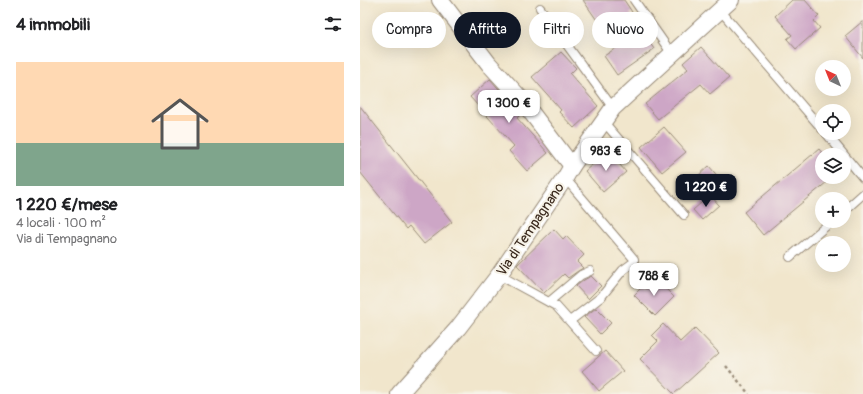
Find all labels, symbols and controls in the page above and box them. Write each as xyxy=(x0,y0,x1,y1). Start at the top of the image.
chip: Compra xyxy=(372,12,446,48)
chip: Affitta xyxy=(454,12,521,48)
chip: Filtri xyxy=(529,12,584,48)
chip: Nuovo xyxy=(592,12,658,48)
icon: filters xyxy=(322,13,344,35)
text: 4 immobili xyxy=(16,14,90,35)
north arrow xyxy=(815,60,851,96)
map controls xyxy=(815,60,851,272)
icon: home xyxy=(144,88,216,160)
pin: 1 300 € xyxy=(472,90,546,124)
text: 1 300 € xyxy=(487,95,531,111)
button: locate xyxy=(815,104,851,140)
pin: 983 € xyxy=(578,138,634,172)
text: 983 € xyxy=(590,143,622,159)
button: layers xyxy=(815,148,851,184)
pin: 1 220 € xyxy=(669,174,743,208)
street label: Via di Tempagnano xyxy=(493,179,568,279)
text: 1 220 € xyxy=(685,179,727,195)
button: + xyxy=(815,192,851,228)
text: 1 220 €/mese xyxy=(16,194,117,215)
text: 4 locali · 100 m² xyxy=(16,215,106,231)
text: Via di Tempagnano xyxy=(16,231,117,247)
button: − xyxy=(815,236,851,272)
pin: 788 € xyxy=(626,263,682,297)
text: 788 € xyxy=(638,268,670,284)

